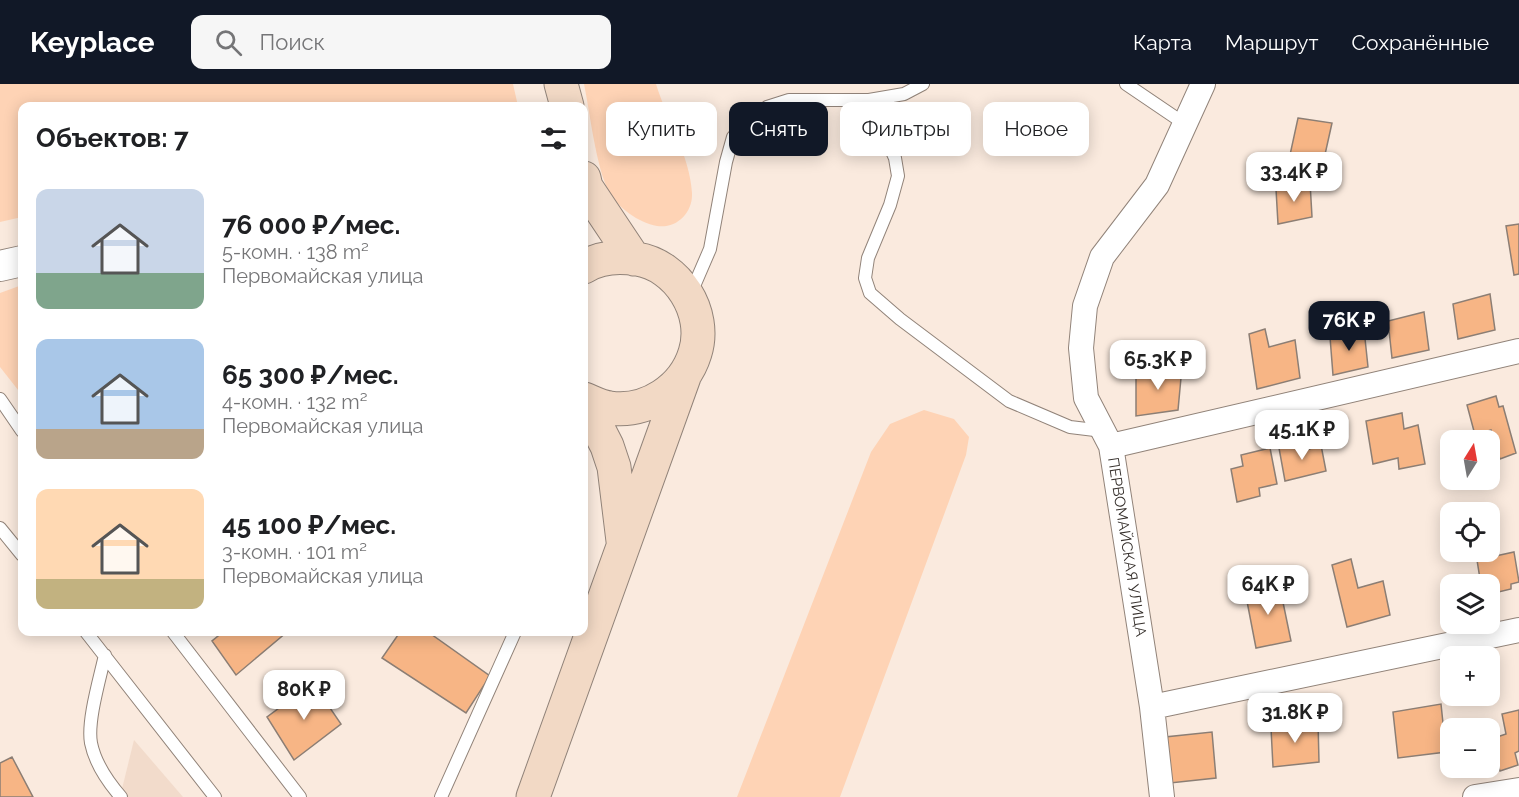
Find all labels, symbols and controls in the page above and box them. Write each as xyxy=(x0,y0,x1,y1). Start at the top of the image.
search box xyxy=(191,15,611,69)
text: Keyplace xyxy=(30,26,155,59)
icon: search xyxy=(212,26,245,59)
text: Поиск xyxy=(260,29,325,55)
text: Карта xyxy=(1133,30,1192,55)
text: Маршрут xyxy=(1225,30,1318,55)
text: Сохранённые xyxy=(1351,30,1489,55)
chip: Купить xyxy=(606,102,717,156)
chip: Снять xyxy=(729,102,828,156)
chip: Фильтры xyxy=(840,102,971,156)
chip: Новое xyxy=(983,102,1089,156)
icon: filters xyxy=(537,122,570,155)
text: Объектов: 7 xyxy=(36,123,189,153)
pin: 33.4K ₽ xyxy=(1239,152,1349,203)
text: 33.4K ₽ xyxy=(1260,159,1328,183)
text: 76 000 ₽/мес. xyxy=(222,210,400,240)
icon: home xyxy=(84,213,156,285)
text: 5-комн. · 138 m² xyxy=(222,240,369,264)
text: Первомайская улица xyxy=(222,264,424,288)
pin: 76K ₽ xyxy=(1307,301,1391,352)
text: 76K ₽ xyxy=(1323,308,1375,332)
pin: 65.3K ₽ xyxy=(1103,340,1213,391)
text: 65.3K ₽ xyxy=(1124,347,1192,371)
text: 65 300 ₽/мес. xyxy=(222,360,399,390)
icon: home xyxy=(84,363,156,435)
text: 4-комн. · 132 m² xyxy=(222,390,367,414)
pin: 45.1K ₽ xyxy=(1247,410,1357,461)
text: Первомайская улица xyxy=(222,414,424,438)
text: 45.1K ₽ xyxy=(1269,417,1335,441)
north arrow xyxy=(1440,430,1500,490)
map controls xyxy=(1440,430,1500,778)
street label: ПЕРВОМАЙСКАЯ УЛИЦА xyxy=(1104,456,1150,638)
button: locate xyxy=(1440,502,1500,562)
text: 45 100 ₽/мес. xyxy=(222,510,396,540)
icon: home xyxy=(84,513,156,585)
text: 3-комн. · 101 m² xyxy=(222,540,367,564)
text: Первомайская улица xyxy=(222,564,424,588)
pin: 64K ₽ xyxy=(1226,565,1310,616)
text: 64K ₽ xyxy=(1241,572,1295,596)
button: layers xyxy=(1440,574,1500,634)
button: + xyxy=(1440,646,1500,706)
pin: 80K ₽ xyxy=(262,670,346,721)
text: 80K ₽ xyxy=(277,677,331,701)
pin: 31.8K ₽ xyxy=(1240,693,1350,744)
text: 31.8K ₽ xyxy=(1261,700,1329,724)
button: − xyxy=(1440,718,1500,778)

